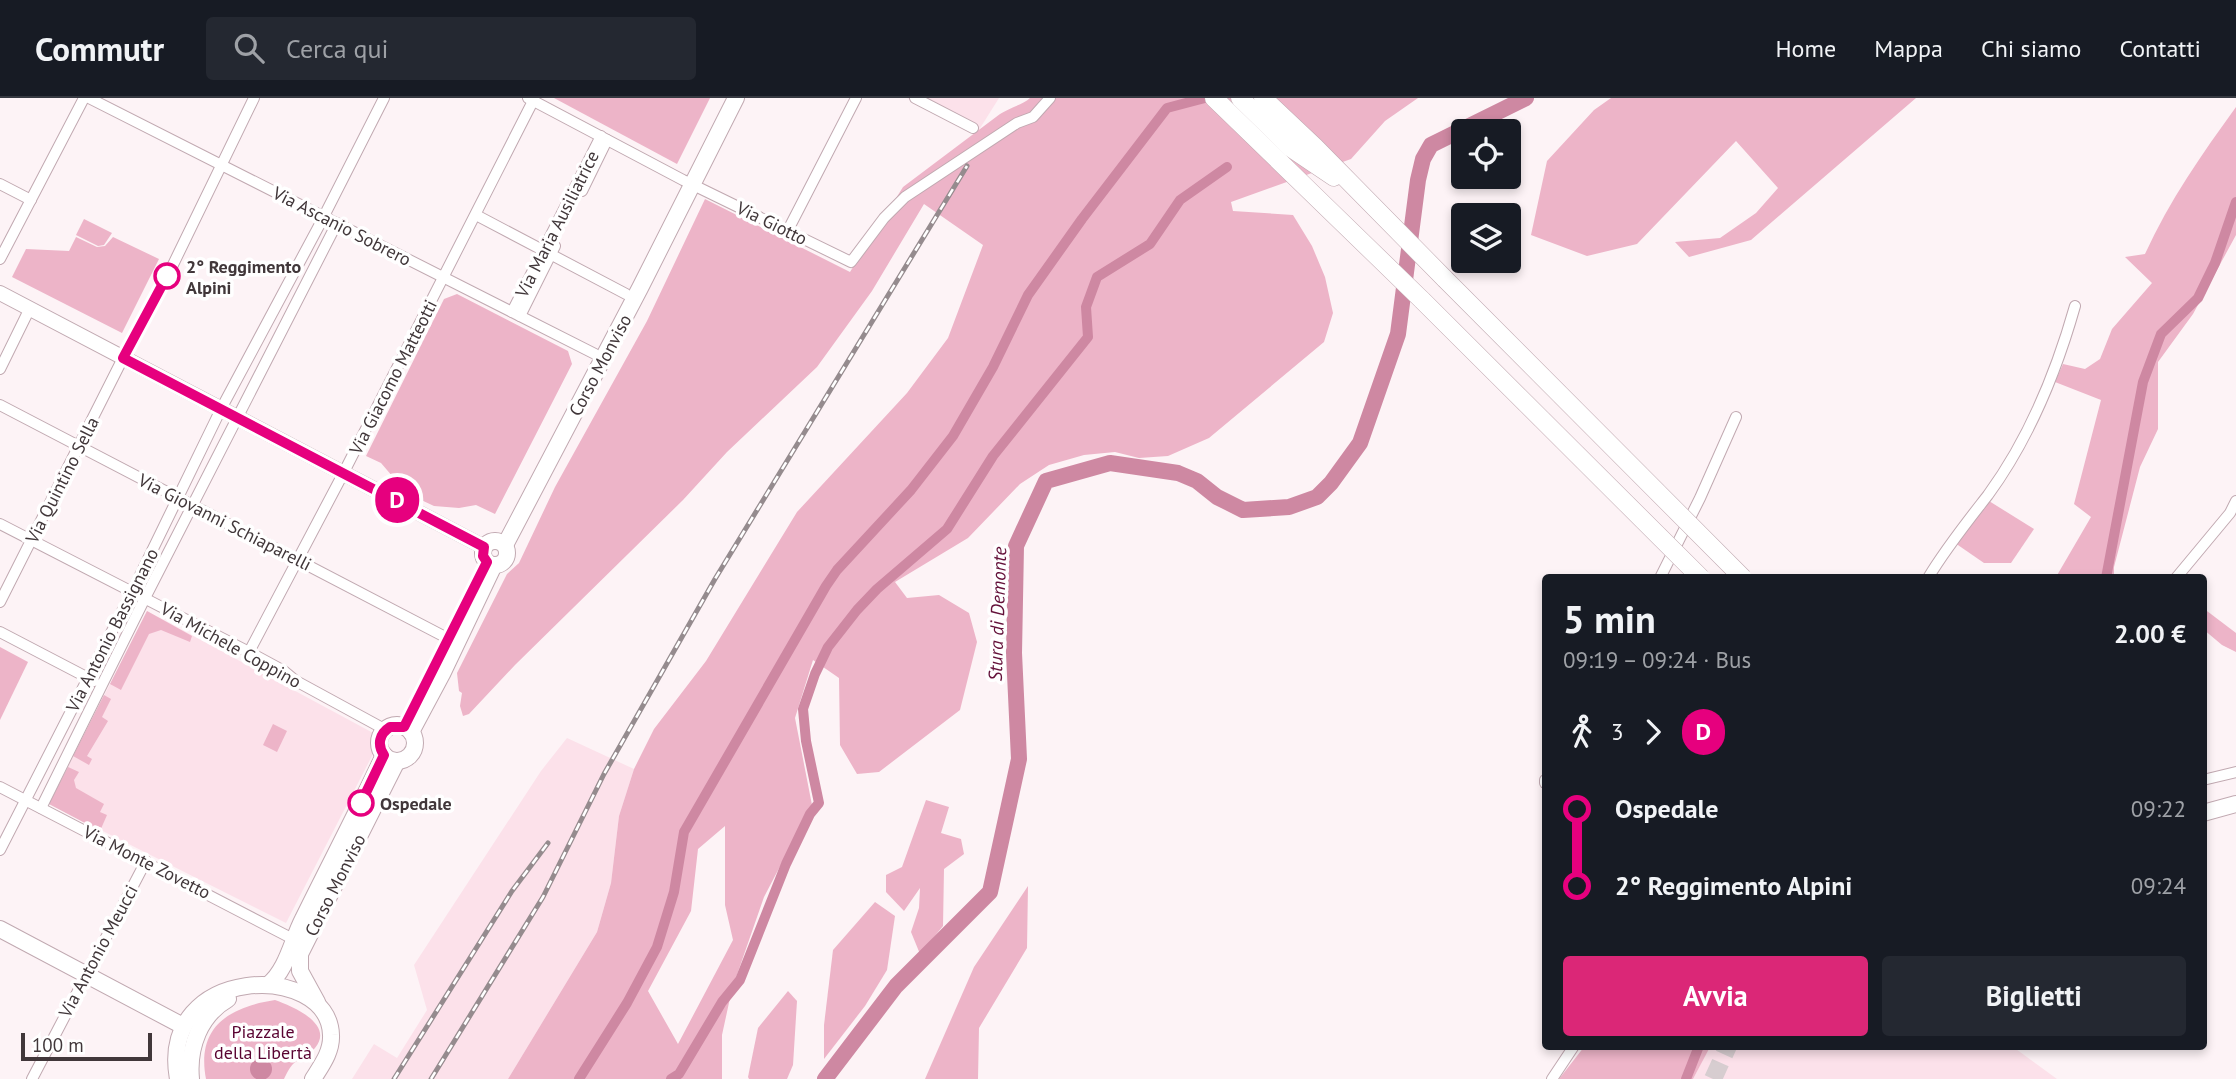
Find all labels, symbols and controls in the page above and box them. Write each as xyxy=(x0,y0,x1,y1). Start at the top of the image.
search box xyxy=(206,17,696,80)
text: Commutr xyxy=(35,27,164,70)
icon: search xyxy=(230,29,268,67)
text: Cerca qui xyxy=(286,32,388,65)
text: Home xyxy=(1775,33,1836,64)
text: Mappa xyxy=(1874,33,1943,64)
text: Chi siamo xyxy=(1981,33,2081,64)
text: Contatti xyxy=(2119,33,2201,64)
map controls xyxy=(1451,119,1521,273)
button: locate xyxy=(1451,119,1521,189)
street label: Via Maria Ausiliatrice xyxy=(510,147,604,302)
street label: Via Ascanio Sobrero xyxy=(268,181,415,271)
street label: Via Giotto xyxy=(732,196,811,250)
button: layers xyxy=(1451,203,1521,273)
place label: 2° Reggimento Alpini xyxy=(186,255,301,299)
marker: 2° Reggimento Alpini xyxy=(154,263,180,289)
street label: Via Giacomo Matteotti xyxy=(344,296,442,459)
street label: Corso Monviso xyxy=(564,310,636,420)
street label: Via Quintino Sella xyxy=(20,413,104,548)
street label: Via Giovanni Schiaparelli xyxy=(134,468,316,576)
line badge: D xyxy=(374,477,420,523)
text: D xyxy=(389,484,405,515)
street label: Via Antonio Bassignano xyxy=(60,544,163,717)
water label: Stura di Demonte xyxy=(983,546,1011,682)
text: 5 min xyxy=(1563,594,1656,643)
street label: Via Michele Coppino xyxy=(156,596,305,693)
text: 2.00 € xyxy=(2114,617,2186,650)
text: 09:19 – 09:24 · Bus xyxy=(1563,645,1751,674)
icon: walk xyxy=(1563,713,1601,751)
icon: forward xyxy=(1634,713,1672,751)
text: D xyxy=(1696,716,1711,747)
text: 3 xyxy=(1611,717,1624,746)
marker: Ospedale xyxy=(348,790,374,816)
place label: Ospedale xyxy=(380,792,452,815)
text: Ospedale xyxy=(1615,792,1718,825)
text: 09:22 xyxy=(2131,794,2186,823)
street label: Via Monte Zovetto xyxy=(79,820,214,904)
street label: Corso Monviso xyxy=(299,830,371,940)
text: 2° Reggimento Alpini xyxy=(1615,869,1852,902)
text: 09:24 xyxy=(2131,871,2186,900)
street label: Via Antonio Meucci xyxy=(53,881,143,1022)
button: Avvia xyxy=(1563,956,1868,1036)
button: Biglietti xyxy=(1882,956,2186,1036)
park label: Piazzale della Libertà xyxy=(214,1020,312,1064)
scale bar xyxy=(21,1030,152,1062)
text: 100 m xyxy=(32,1033,84,1057)

